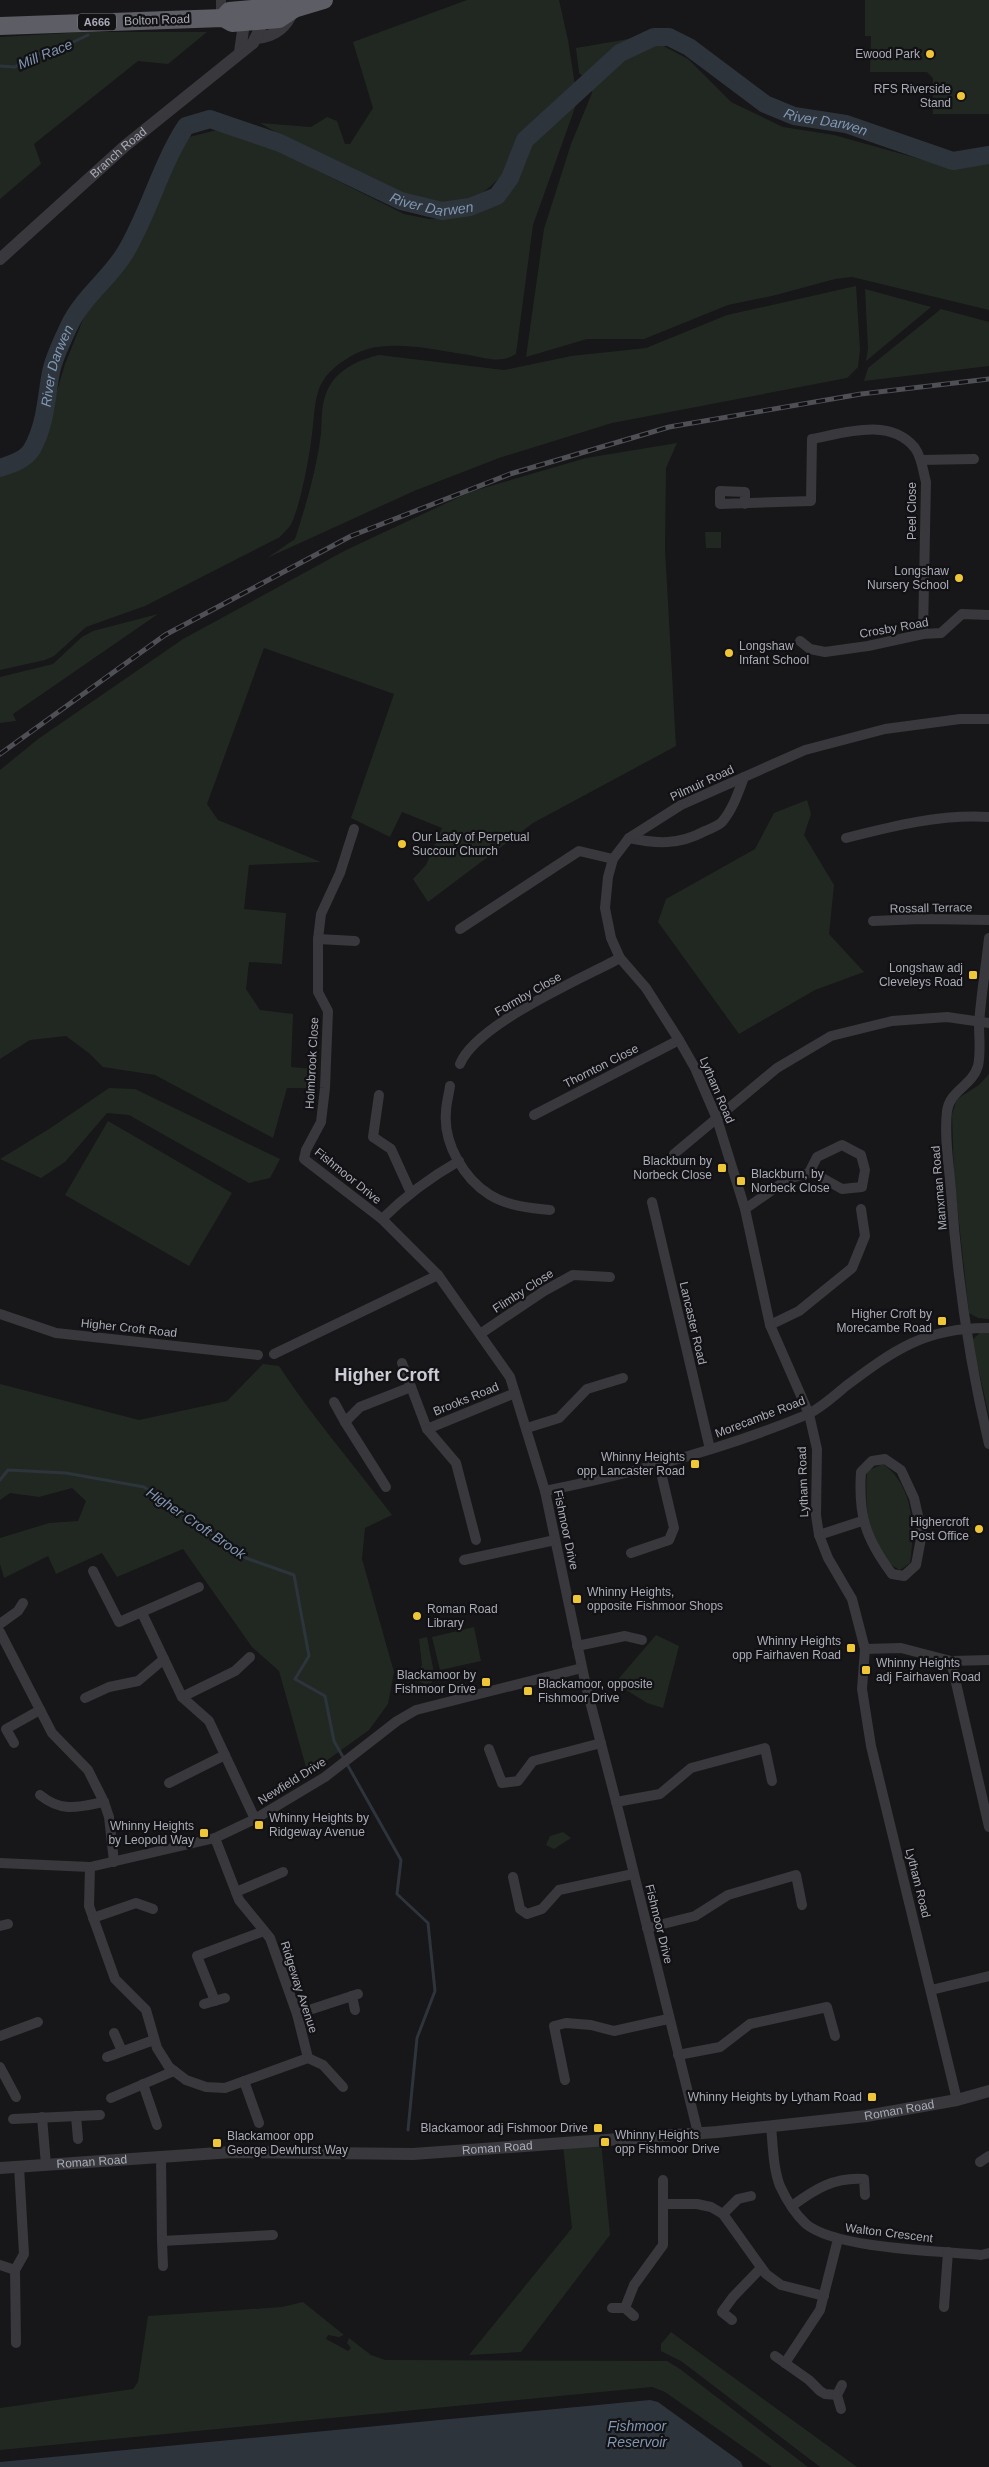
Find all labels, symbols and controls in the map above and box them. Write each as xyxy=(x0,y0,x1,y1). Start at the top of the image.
street label: Bolton Road xyxy=(124,12,190,28)
road number: A666 xyxy=(78,14,116,31)
water label: Mill Race xyxy=(15,36,75,72)
place label: Ewood Park xyxy=(855,47,921,61)
marker: Ewood Park xyxy=(924,48,936,60)
place label: RFS Riverside Stand xyxy=(874,82,951,110)
marker: RFS Riverside Stand xyxy=(955,90,967,102)
water label: River Darwen xyxy=(782,105,870,139)
street label: Branch Road xyxy=(87,125,149,181)
water label: River Darwen xyxy=(387,189,475,219)
water label: River Darwen xyxy=(38,322,77,408)
street label: Peel Close xyxy=(905,482,919,540)
place label: Longshaw Nursery School xyxy=(867,564,949,592)
marker: Longshaw Nursery School xyxy=(953,572,965,584)
street label: Crosby Road xyxy=(858,615,930,641)
place label: Longshaw Infant School xyxy=(739,639,809,667)
marker: Longshaw Infant School xyxy=(723,647,735,659)
street label: Pilmuir Road xyxy=(668,762,736,804)
place label: Our Lady of Perpetual Succour Church xyxy=(412,830,529,858)
marker: Our Lady of Perpetual Succour Church xyxy=(396,838,408,850)
street label: Rossall Terrace xyxy=(890,900,973,916)
place label: Longshaw adj Cleveleys Road xyxy=(879,961,963,989)
street label: Formby Close xyxy=(492,969,564,1019)
marker: Longshaw adj Cleveleys Road xyxy=(967,969,979,981)
street label: Holmbrook Close xyxy=(303,1016,321,1109)
street label: Thornton Close xyxy=(561,1041,641,1091)
street label: Lytham Road xyxy=(697,1055,737,1125)
street label: Fishmoor Drive xyxy=(312,1145,384,1207)
street label: Manxman Road xyxy=(928,1145,950,1231)
place label: Blackburn by Norbeck Close xyxy=(633,1154,712,1182)
marker: Blackburn by Norbeck Close xyxy=(716,1162,728,1174)
place label: Blackburn, by Norbeck Close xyxy=(751,1167,830,1195)
marker: Blackburn, by Norbeck Close xyxy=(735,1175,747,1187)
street label: Flimby Close xyxy=(490,1266,556,1316)
street label: Lancaster Road xyxy=(677,1280,709,1366)
place label: Higher Croft by Morecambe Road xyxy=(837,1307,932,1335)
marker: Higher Croft by Morecambe Road xyxy=(936,1315,948,1327)
street label: Higher Croft Road xyxy=(80,1316,178,1340)
district label: Higher Croft xyxy=(335,1365,440,1385)
street label: Brooks Road xyxy=(431,1380,501,1418)
street label: Morecambe Road xyxy=(713,1393,807,1441)
street label: Lytham Road xyxy=(795,1446,811,1518)
place label: Whinny Heights opp Lancaster Road xyxy=(577,1450,685,1478)
marker: Whinny Heights opp Lancaster Road xyxy=(689,1458,701,1470)
water label: Higher Croft Brook xyxy=(143,1484,249,1563)
street label: Fishmoor Drive xyxy=(551,1489,581,1572)
place label: Highercroft Post Office xyxy=(910,1515,970,1543)
marker: Highercroft Post Office xyxy=(973,1523,985,1535)
place label: Whinny Heights, opposite Fishmoor Shops xyxy=(587,1585,723,1613)
marker: Whinny Heights, opposite Fishmoor Shops xyxy=(571,1593,583,1605)
place label: Roman Road Library xyxy=(427,1602,498,1630)
marker: Roman Road Library xyxy=(411,1610,423,1622)
place label: Whinny Heights opp Fairhaven Road xyxy=(732,1634,841,1662)
marker: Whinny Heights opp Fairhaven Road xyxy=(845,1642,857,1654)
place label: Whinny Heights adj Fairhaven Road xyxy=(876,1656,981,1684)
marker: Whinny Heights adj Fairhaven Road xyxy=(860,1664,872,1676)
place label: Blackamoor by Fishmoor Drive xyxy=(395,1668,476,1696)
marker: Blackamoor by Fishmoor Drive xyxy=(480,1676,492,1688)
place label: Blackamoor, opposite Fishmoor Drive xyxy=(538,1677,653,1705)
marker: Blackamoor, opposite Fishmoor Drive xyxy=(522,1685,534,1697)
street label: Newfield Drive xyxy=(255,1754,329,1807)
place label: Whinny Heights by Ridgeway Avenue xyxy=(269,1811,369,1839)
place label: Whinny Heights by Leopold Way xyxy=(108,1819,194,1847)
marker: Whinny Heights by Ridgeway Avenue xyxy=(253,1819,265,1831)
marker: Whinny Heights by Leopold Way xyxy=(198,1827,210,1839)
street label: Lytham Road xyxy=(903,1847,933,1919)
street label: Fishmoor Drive xyxy=(642,1883,676,1965)
street label: Ridgeway Avenue xyxy=(278,1939,321,2035)
place label: Whinny Heights by Lytham Road xyxy=(688,2090,862,2104)
marker: Whinny Heights by Lytham Road xyxy=(866,2091,878,2103)
street label: Roman Road xyxy=(863,2097,935,2123)
place label: Blackamoor adj Fishmoor Drive xyxy=(421,2121,588,2135)
marker: Blackamoor adj Fishmoor Drive xyxy=(592,2122,604,2134)
place label: Whinny Heights opp Fishmoor Drive xyxy=(615,2128,720,2156)
place label: Blackamoor opp George Dewhurst Way xyxy=(227,2129,348,2157)
marker: Whinny Heights opp Fishmoor Drive xyxy=(599,2136,611,2148)
marker: Blackamoor opp George Dewhurst Way xyxy=(211,2137,223,2149)
street label: Roman Road xyxy=(461,2138,533,2157)
street label: Roman Road xyxy=(56,2152,128,2171)
street label: Walton Crescent xyxy=(844,2221,934,2245)
water label: Fishmoor Reservoir xyxy=(607,2418,668,2450)

